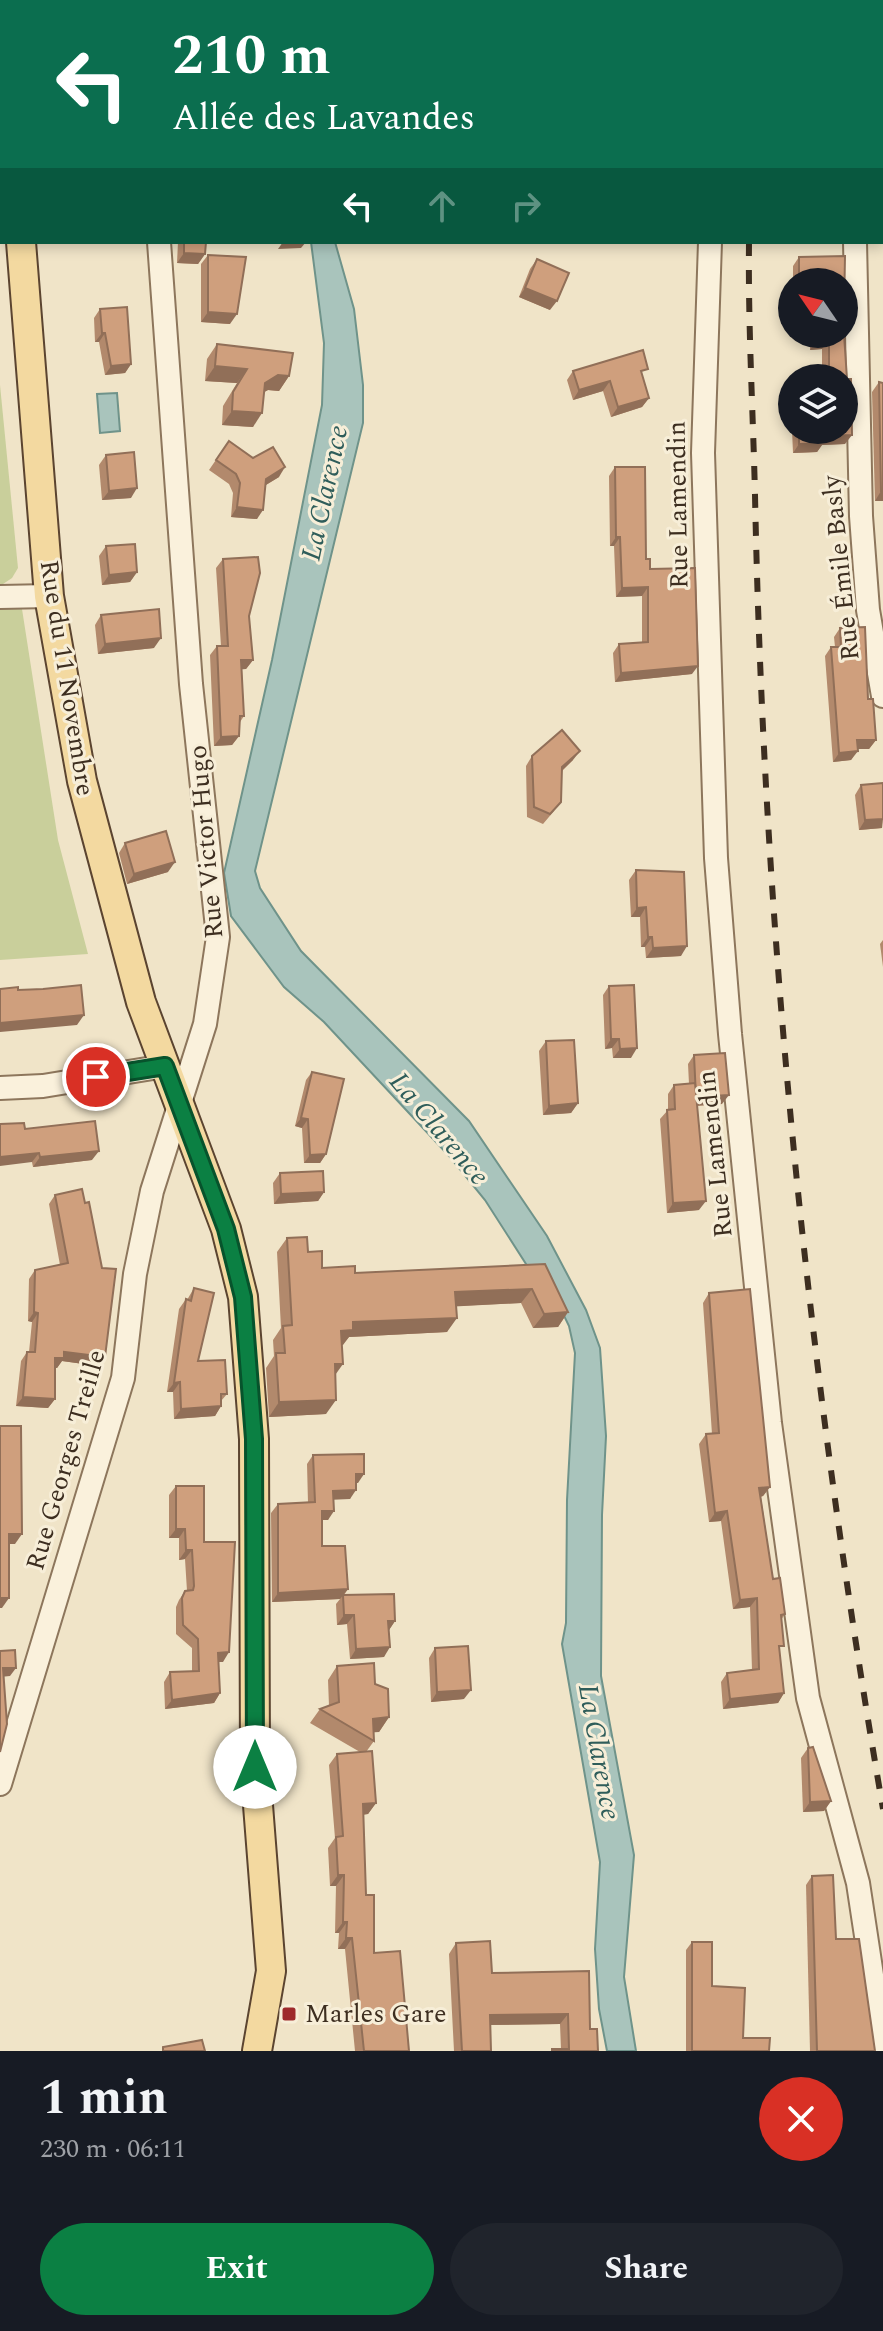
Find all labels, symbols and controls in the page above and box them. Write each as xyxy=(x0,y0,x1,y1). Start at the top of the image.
text: 210 m xyxy=(172,14,331,99)
icon: left xyxy=(40,32,144,136)
text: Allée des Lavandes xyxy=(172,91,475,146)
icon: left xyxy=(336,184,380,228)
icon: ahead xyxy=(420,184,464,228)
icon: right xyxy=(504,184,548,228)
north arrow xyxy=(778,268,858,348)
map controls xyxy=(778,268,858,444)
button: layers xyxy=(778,364,858,444)
water label: La Clarence xyxy=(290,421,360,565)
street label: Rue Lamendin xyxy=(657,421,699,589)
street label: Rue Émile Basly xyxy=(811,472,871,663)
street label: Rue du 11 Novembre xyxy=(29,557,105,799)
street label: Rue Victor Hugo xyxy=(178,743,234,941)
pin xyxy=(62,1043,130,1111)
icon: arrive xyxy=(74,1055,118,1099)
water label: La Clarence xyxy=(378,1062,500,1196)
street label: Rue Lamendin xyxy=(686,1068,744,1240)
street label: Rue Georges Treille xyxy=(15,1345,117,1575)
water label: La Clarence xyxy=(566,1680,632,1824)
position arrow xyxy=(213,1725,297,1809)
place label: Marles Gare xyxy=(305,1994,447,2034)
marker: Marles Gare xyxy=(280,2005,298,2023)
text: 1 min xyxy=(40,2062,168,2135)
button: close xyxy=(759,2077,843,2161)
text: 230 m · 06:11 xyxy=(40,2129,186,2169)
button: Exit xyxy=(40,2223,434,2315)
button: Share xyxy=(450,2223,843,2315)

